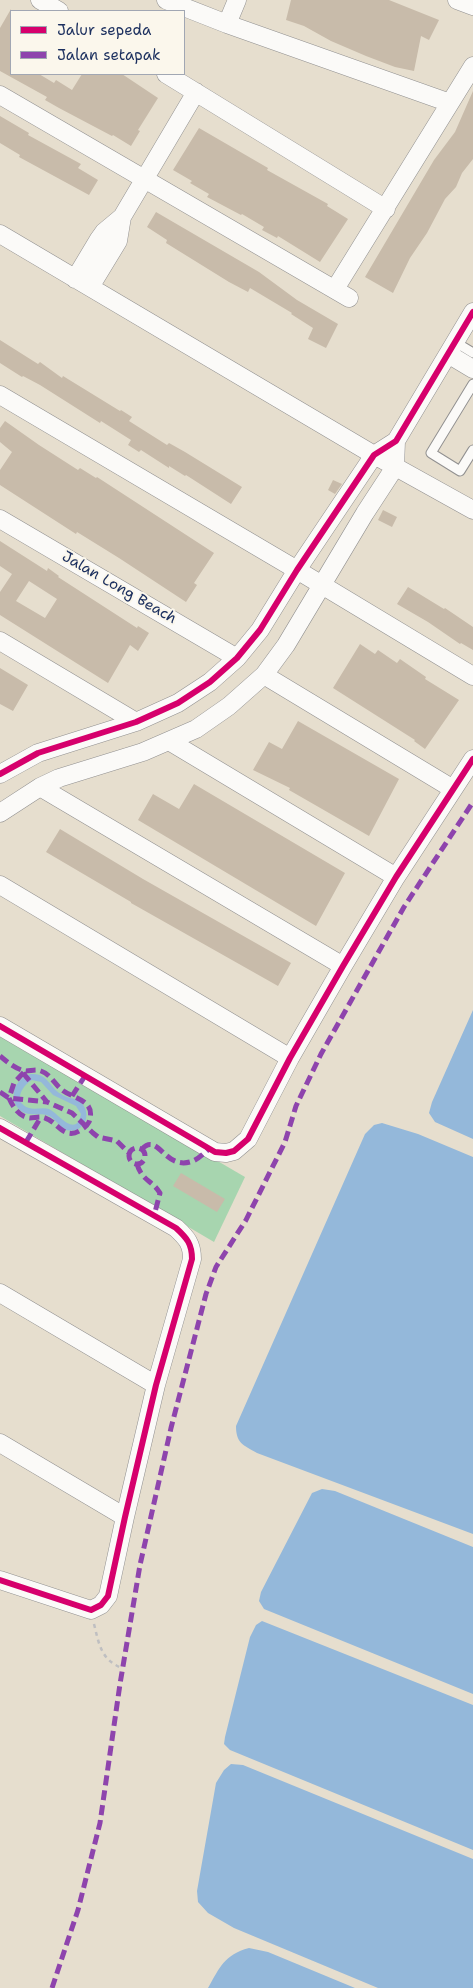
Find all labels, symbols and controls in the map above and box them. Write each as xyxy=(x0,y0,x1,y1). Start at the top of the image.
legend xyxy=(10,10,185,75)
text: Jalur sepeda xyxy=(57,20,151,40)
text: Jalan setapak xyxy=(57,45,161,65)
street label: Jalan Long Beach xyxy=(58,548,180,628)

